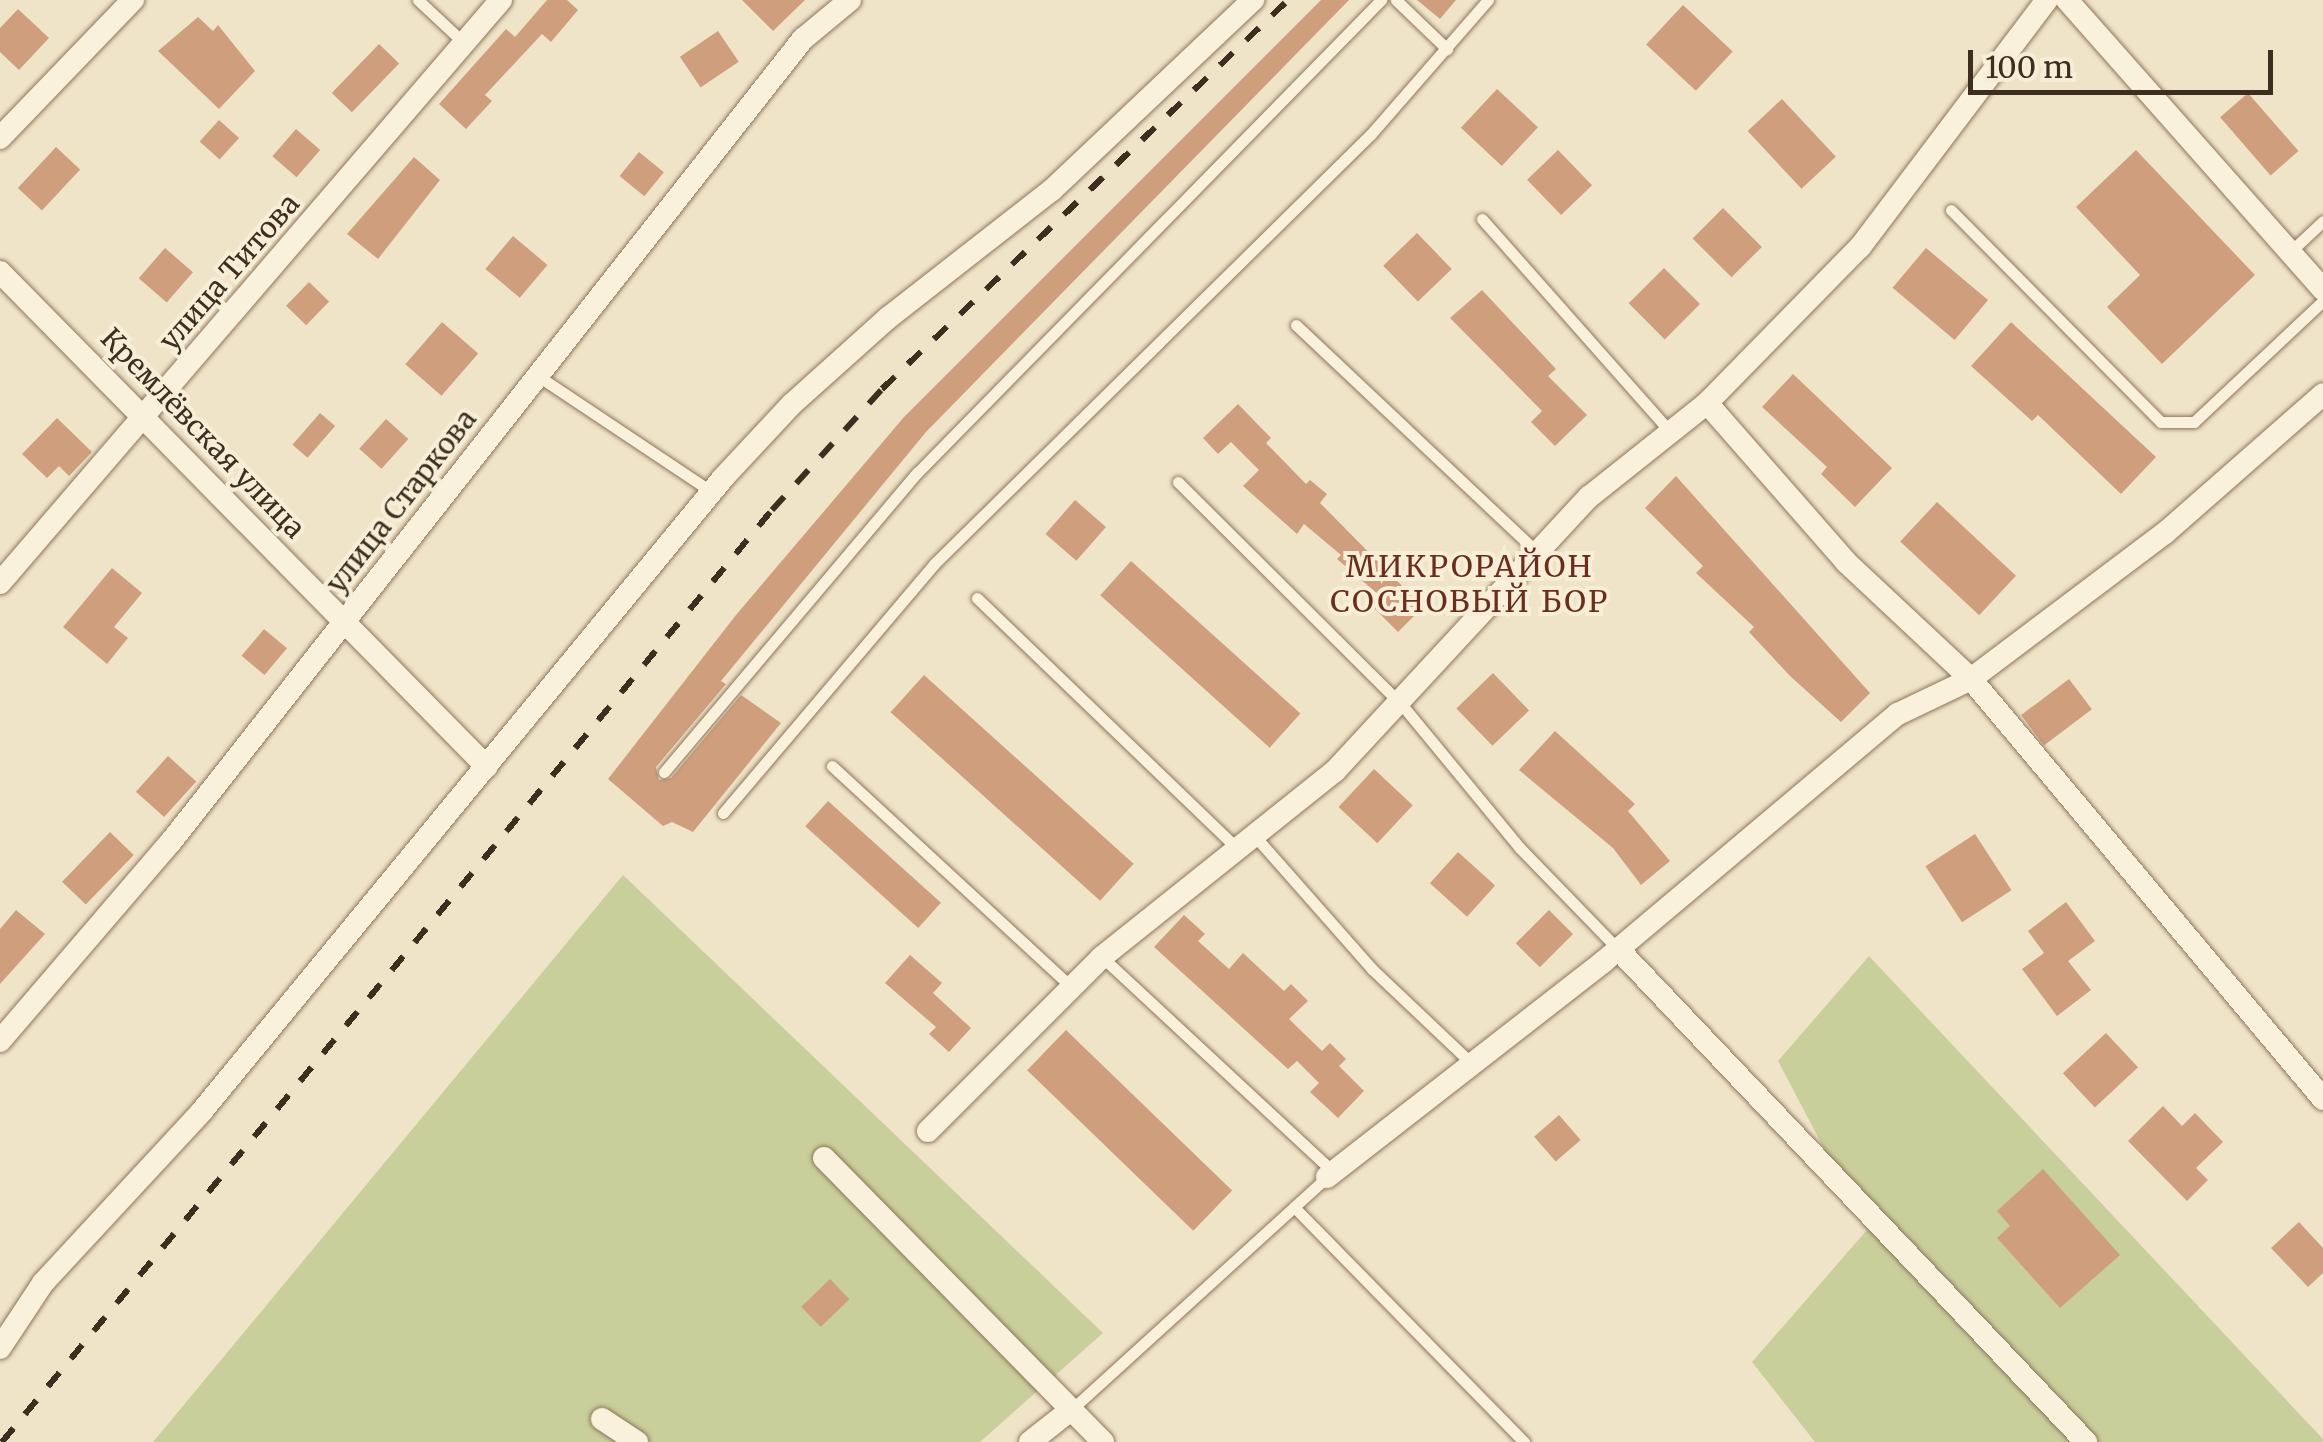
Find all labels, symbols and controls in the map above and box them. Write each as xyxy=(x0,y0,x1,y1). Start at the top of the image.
scale bar xyxy=(1973,30,2278,92)
text: 100 m xyxy=(1985,48,2073,86)
street label: улица Титова xyxy=(152,187,306,357)
street label: Кремлёвская улица xyxy=(94,321,312,545)
street label: улица Старкова xyxy=(319,403,483,599)
district label: МИКРОРАЙОН СОСНОВЫЙ БОР xyxy=(1330,548,1610,618)

